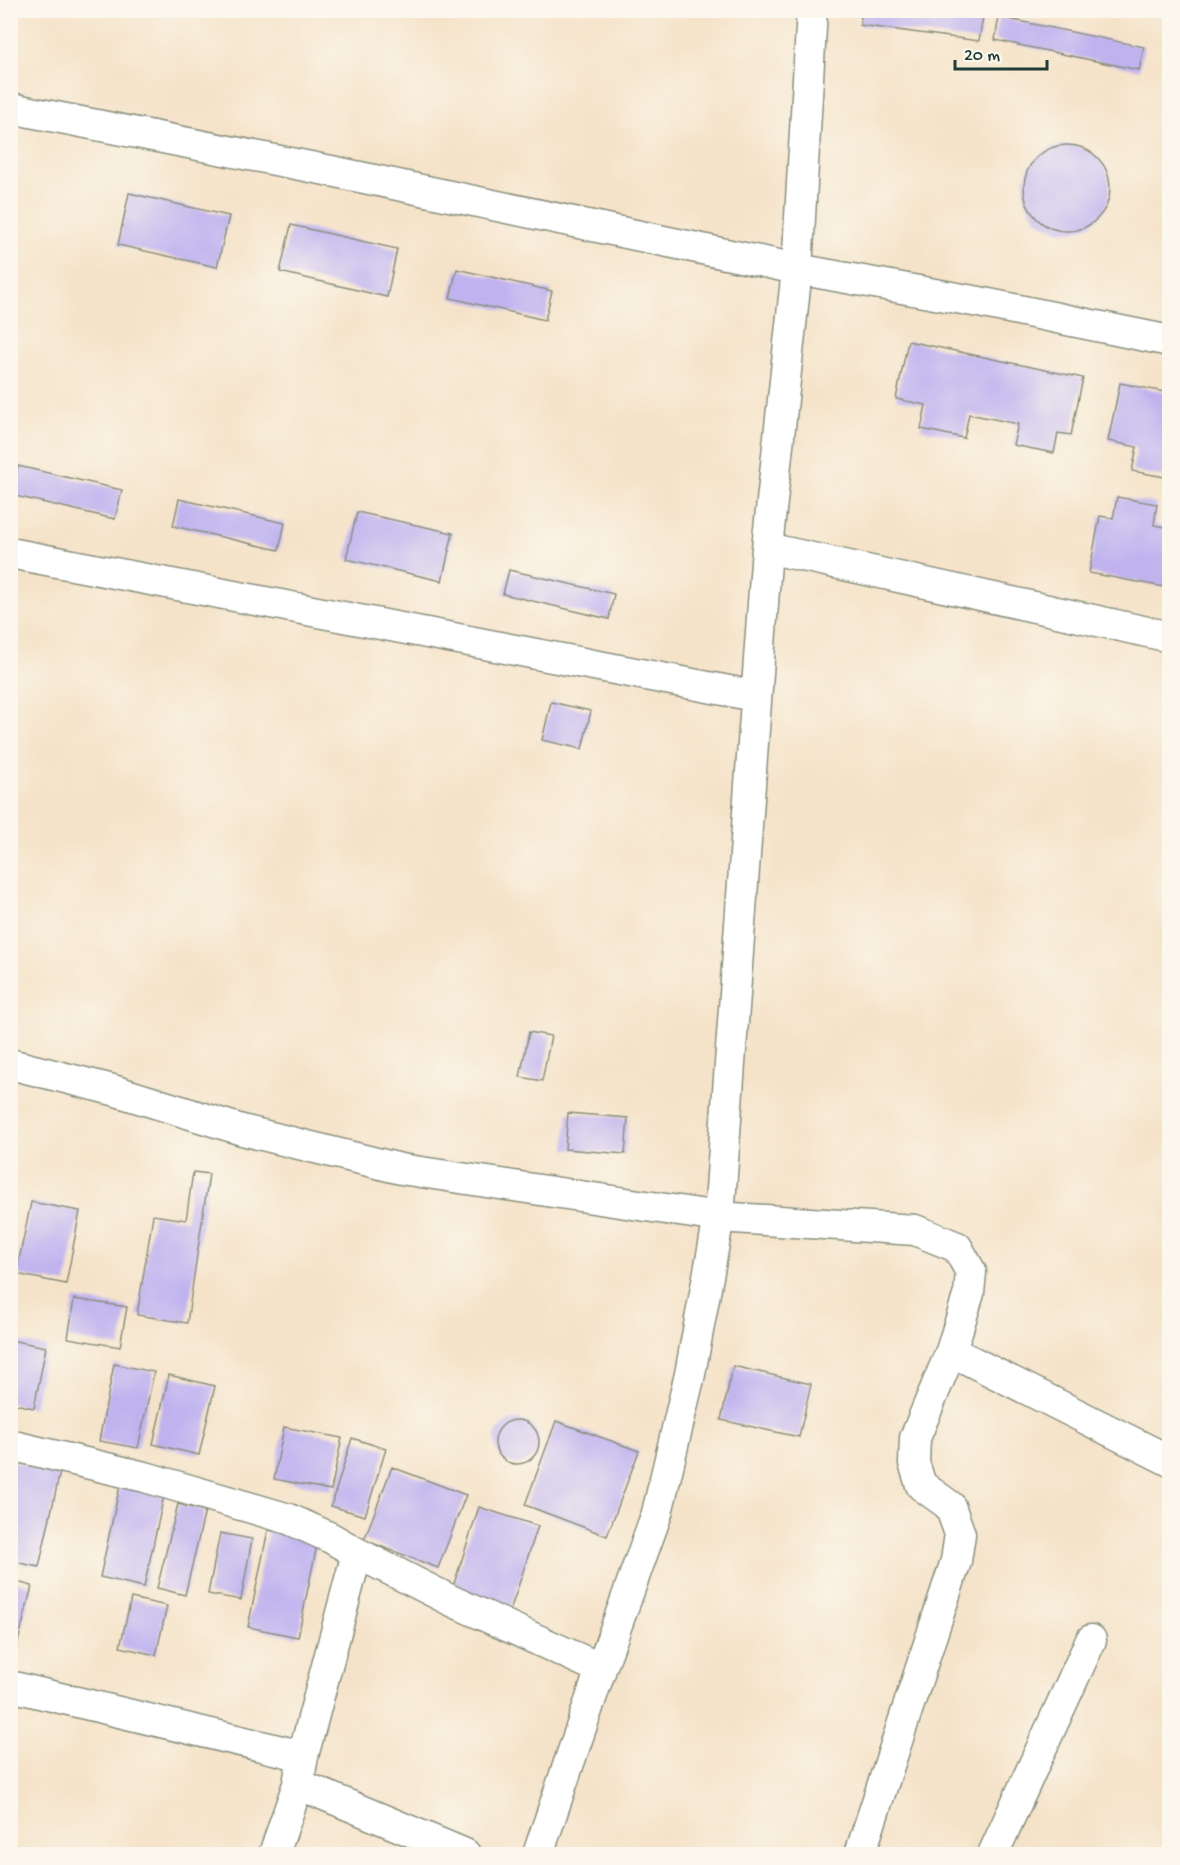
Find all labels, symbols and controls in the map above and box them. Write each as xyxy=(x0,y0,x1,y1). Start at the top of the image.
scale bar xyxy=(955,33,1046,71)
text: 20 m xyxy=(964,46,1000,67)

